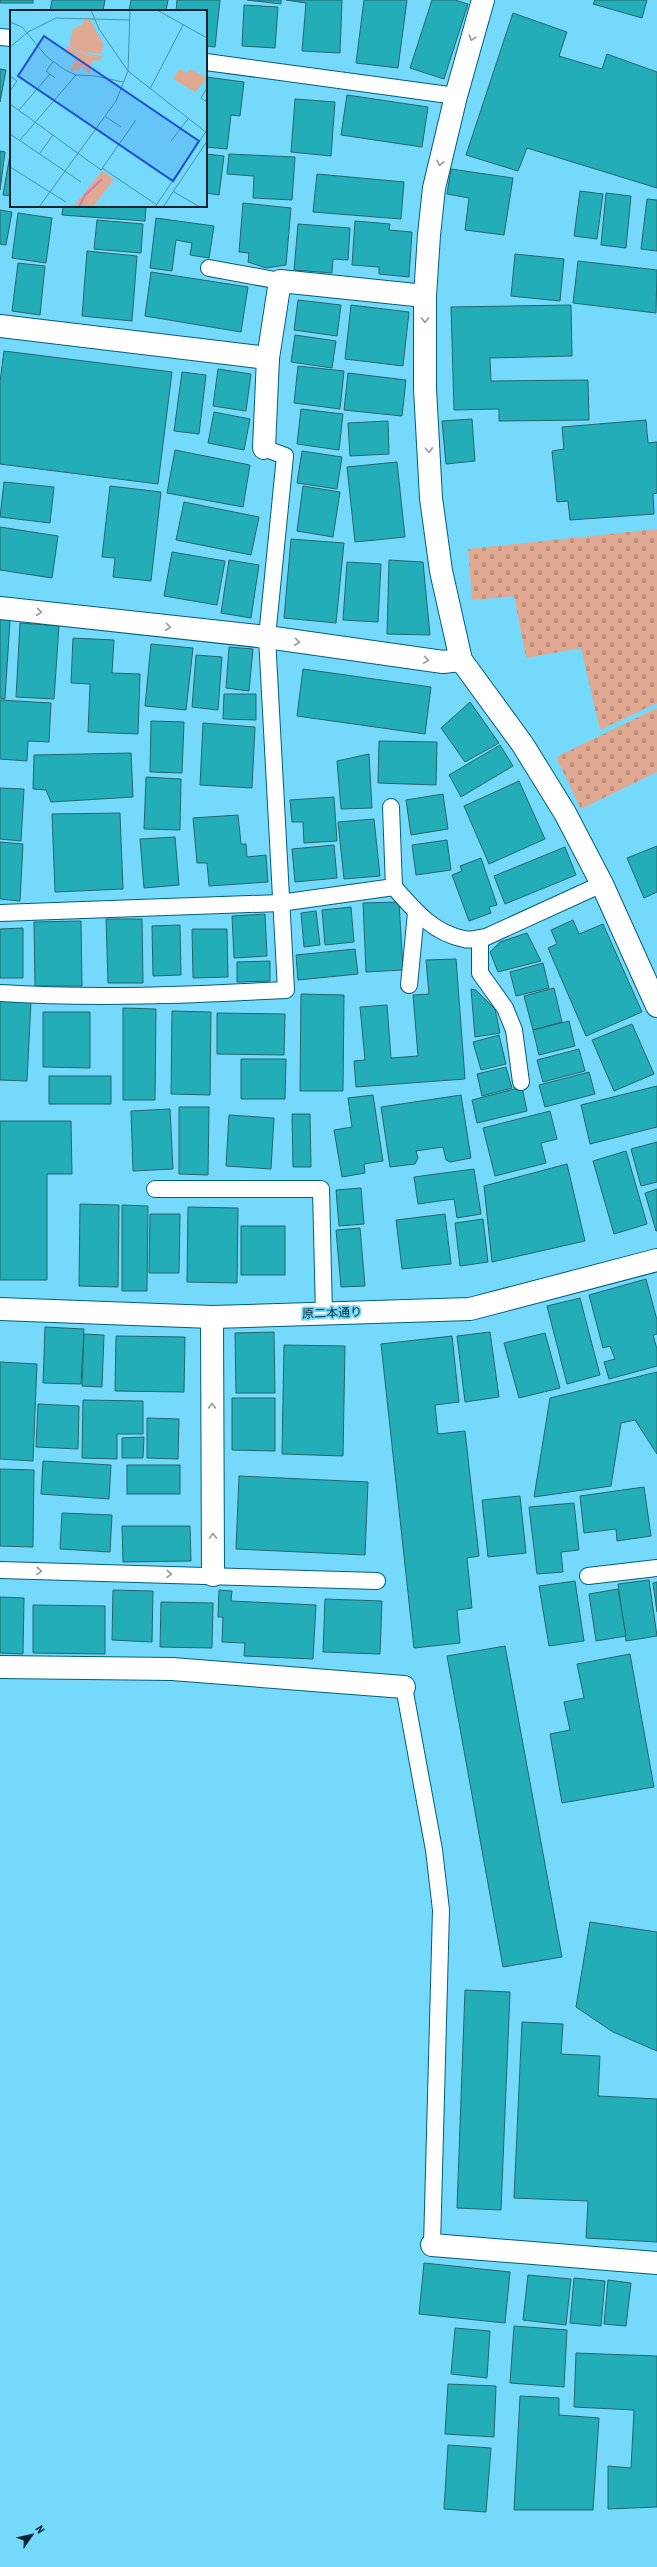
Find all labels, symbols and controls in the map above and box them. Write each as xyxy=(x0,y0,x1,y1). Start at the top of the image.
inset map xyxy=(10,10,207,207)
one-way arrow xyxy=(468,34,477,41)
one-way arrow xyxy=(437,160,445,167)
one-way arrow xyxy=(421,317,429,323)
one-way arrow xyxy=(424,447,433,453)
one-way arrow xyxy=(36,608,42,617)
one-way arrow xyxy=(165,622,171,631)
one-way arrow xyxy=(294,637,300,646)
one-way arrow xyxy=(423,655,429,664)
street label: 原二本通り xyxy=(302,1305,362,1321)
one-way arrow xyxy=(208,1403,216,1409)
one-way arrow xyxy=(209,1533,217,1539)
one-way arrow xyxy=(36,1567,42,1575)
one-way arrow xyxy=(166,1570,172,1578)
north arrow xyxy=(12,2515,52,2555)
text: N xyxy=(33,2523,47,2536)

